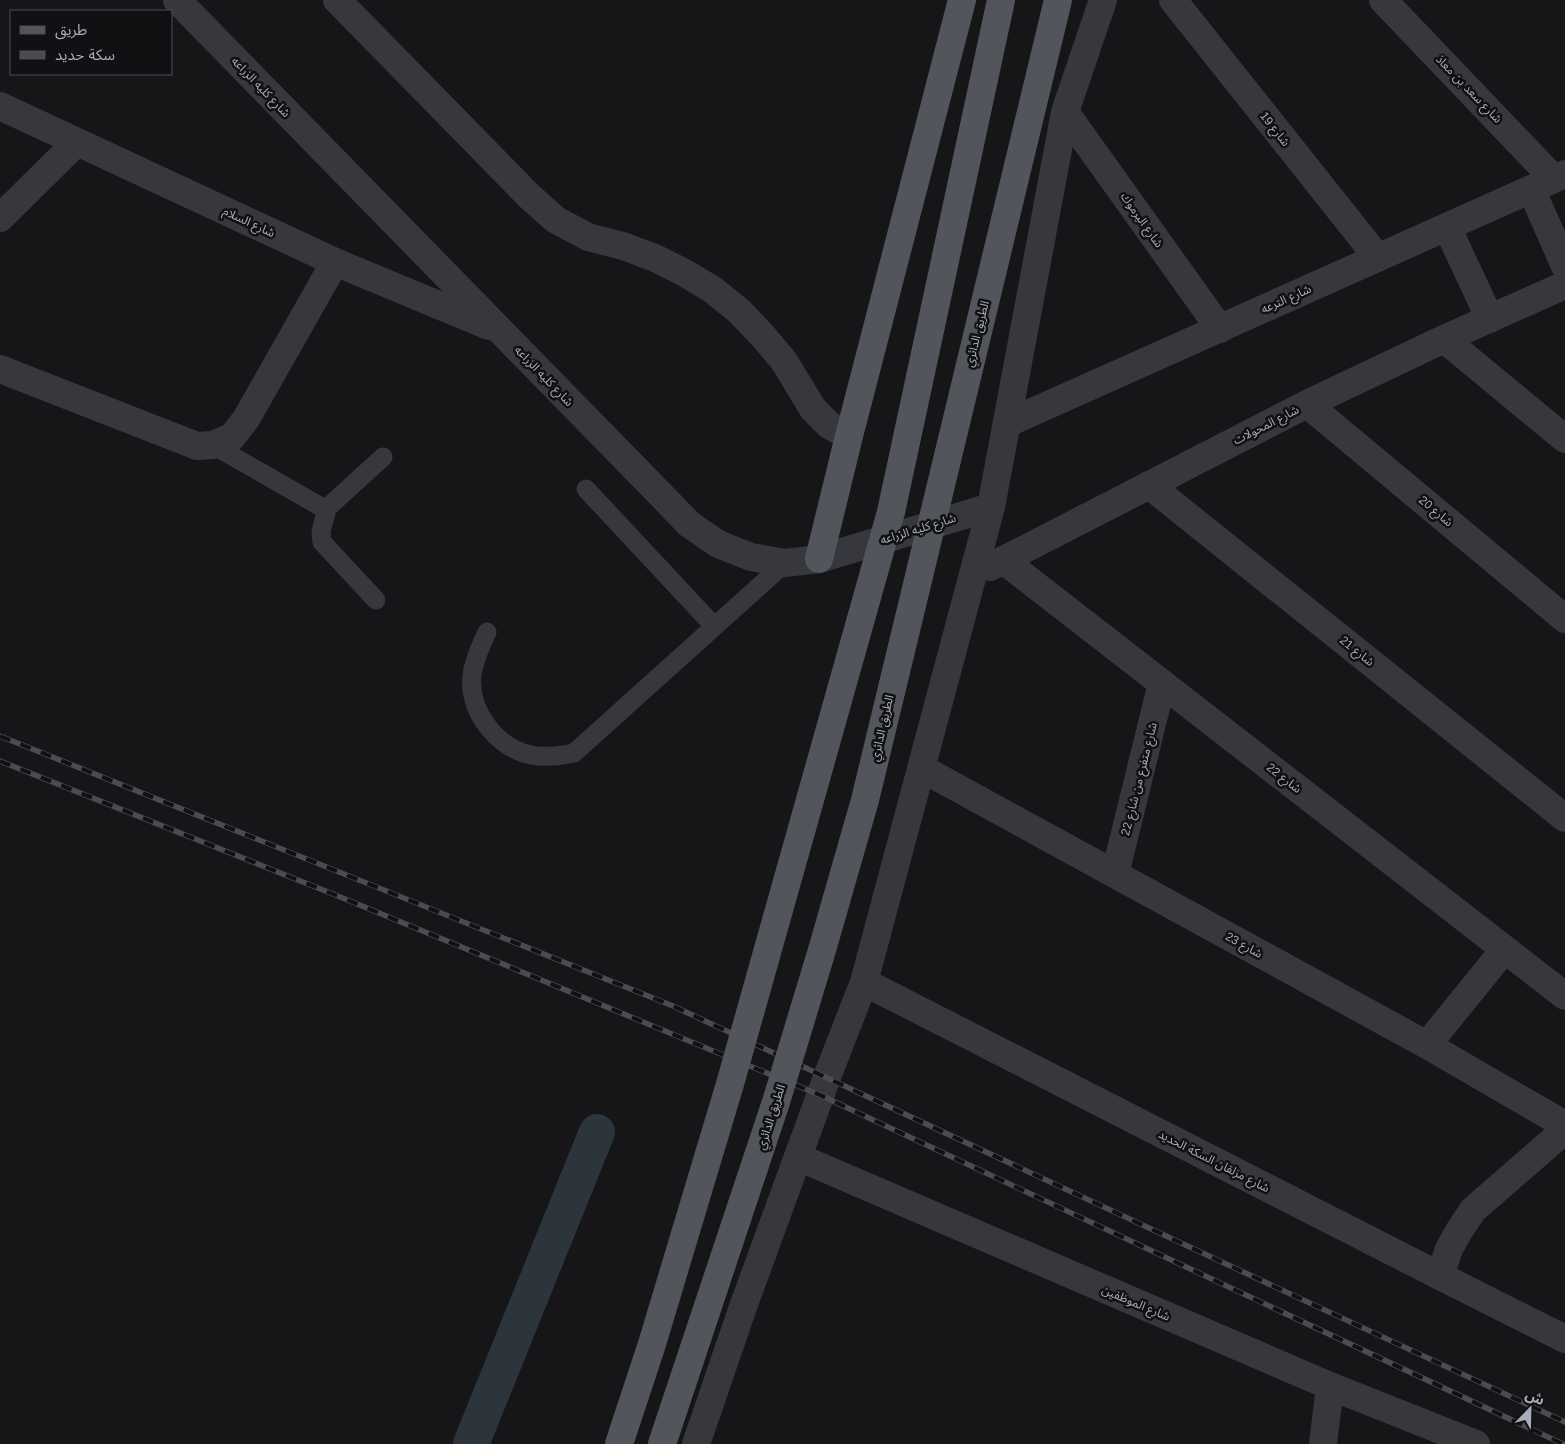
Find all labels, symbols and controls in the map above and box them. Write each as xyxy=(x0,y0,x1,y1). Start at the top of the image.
legend xyxy=(10,10,172,75)
text: طريق xyxy=(55,21,87,40)
text: سكة حديد xyxy=(55,46,115,63)
street label: شارع سعد بن معاذ xyxy=(1432,52,1505,127)
street label: شارع كليه الزراعه xyxy=(227,54,293,121)
street label: شارع 19 xyxy=(1256,109,1293,150)
street label: شارع اليرموك xyxy=(1116,190,1166,251)
street label: شارع السلام xyxy=(220,204,277,242)
street label: شارع الترعه xyxy=(1259,282,1314,318)
street label: الطريق الدائري xyxy=(962,299,995,369)
street label: شارع كليه الزراعه xyxy=(510,343,576,410)
street label: شارع المحولات xyxy=(1231,402,1302,449)
street label: شارع 20 xyxy=(1415,493,1456,531)
street label: شارع كليه الزراعه xyxy=(878,511,958,549)
street label: شارع 21 xyxy=(1336,633,1377,671)
street label: الطريق الدائري xyxy=(868,693,899,763)
street label: شارع متفرع من شارع 22 xyxy=(1118,721,1162,837)
street label: شارع 22 xyxy=(1263,760,1304,797)
street label: شارع 23 xyxy=(1222,929,1265,963)
street label: الطريق الدائري xyxy=(754,1082,791,1152)
street label: شارع مزلقان السكة الحديد xyxy=(1155,1127,1272,1197)
street label: شارع الموظفين xyxy=(1099,1282,1172,1325)
north arrow xyxy=(1505,1384,1555,1434)
text: ش xyxy=(1523,1386,1547,1408)

